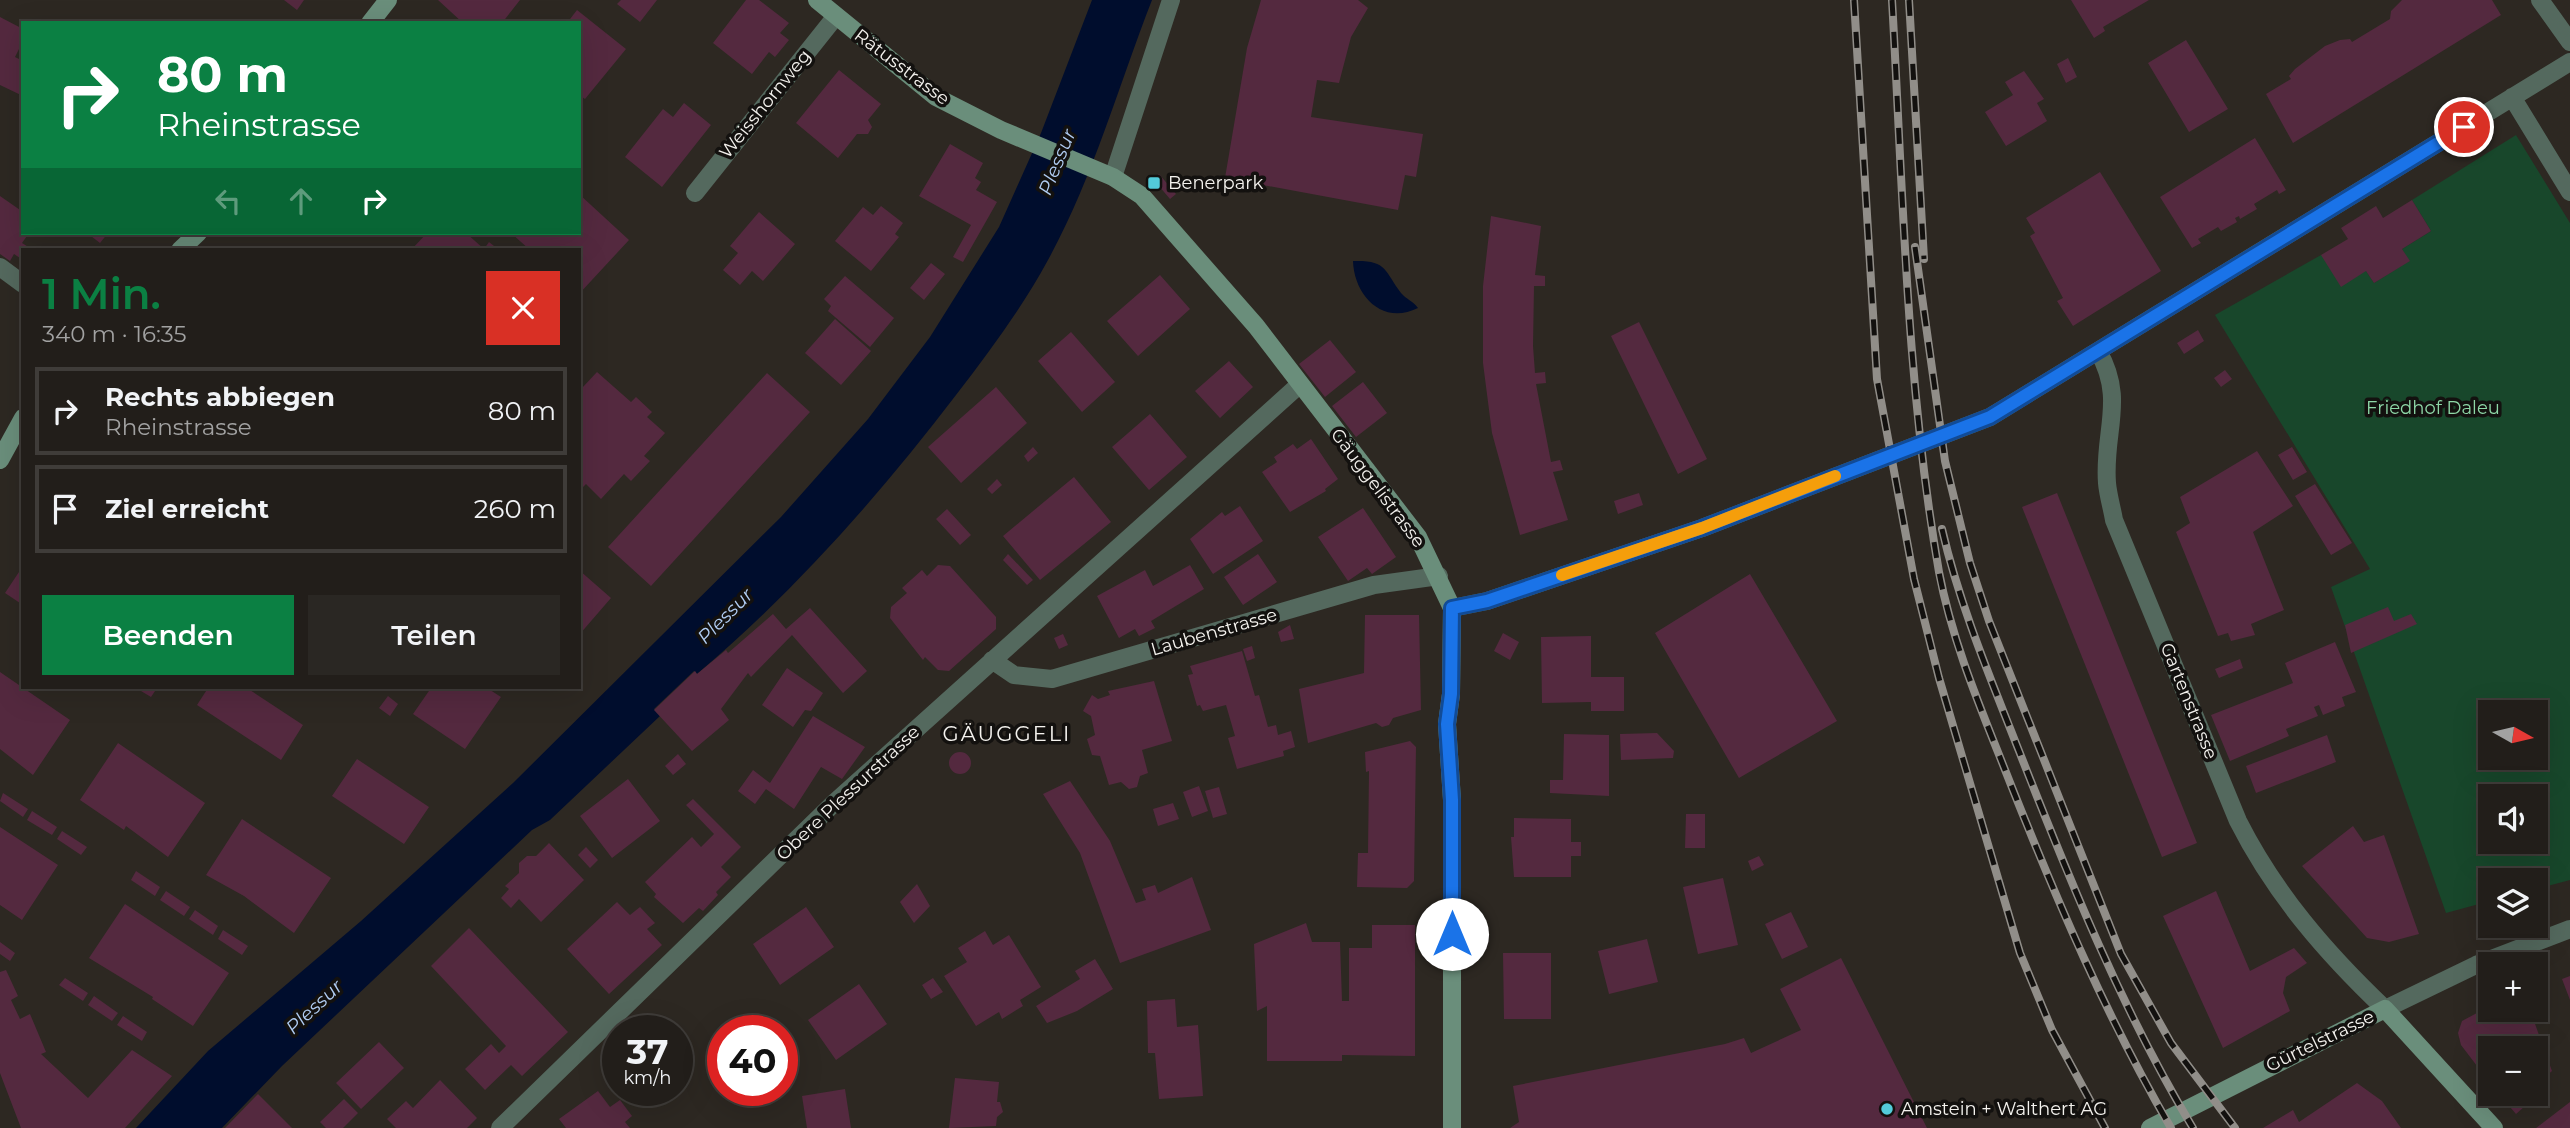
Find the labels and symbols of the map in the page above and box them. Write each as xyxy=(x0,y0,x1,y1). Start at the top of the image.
street label: Rätusstrasse xyxy=(850,24,954,110)
street label: Weisshornweg xyxy=(714,45,816,163)
pin xyxy=(2434,97,2494,157)
water label: Plessur xyxy=(1033,125,1081,198)
place label: Benerpark xyxy=(1168,172,1263,194)
marker: Benerpark xyxy=(1146,175,1162,191)
park label: Friedhof Daleu xyxy=(2366,397,2500,419)
street label: Gäuggelistrasse xyxy=(1326,424,1430,552)
water label: Plessur xyxy=(692,583,758,649)
street label: Laubenstrasse xyxy=(1148,603,1280,661)
street label: Gartenstrasse xyxy=(2156,640,2222,763)
north arrow xyxy=(2478,700,2548,770)
street label: Obere Plessurstrasse xyxy=(772,721,924,865)
district label: GÄUGGELI xyxy=(943,721,1071,746)
position arrow xyxy=(1415,897,1489,971)
water label: Plessur xyxy=(281,975,347,1039)
street label: Gürtelstrasse xyxy=(2262,1005,2378,1077)
speed limit sign: 40 xyxy=(707,1015,798,1106)
place label: Amstein + Walthert AG xyxy=(1901,1098,2107,1120)
marker: Amstein + Walthert AG xyxy=(1879,1101,1895,1117)

